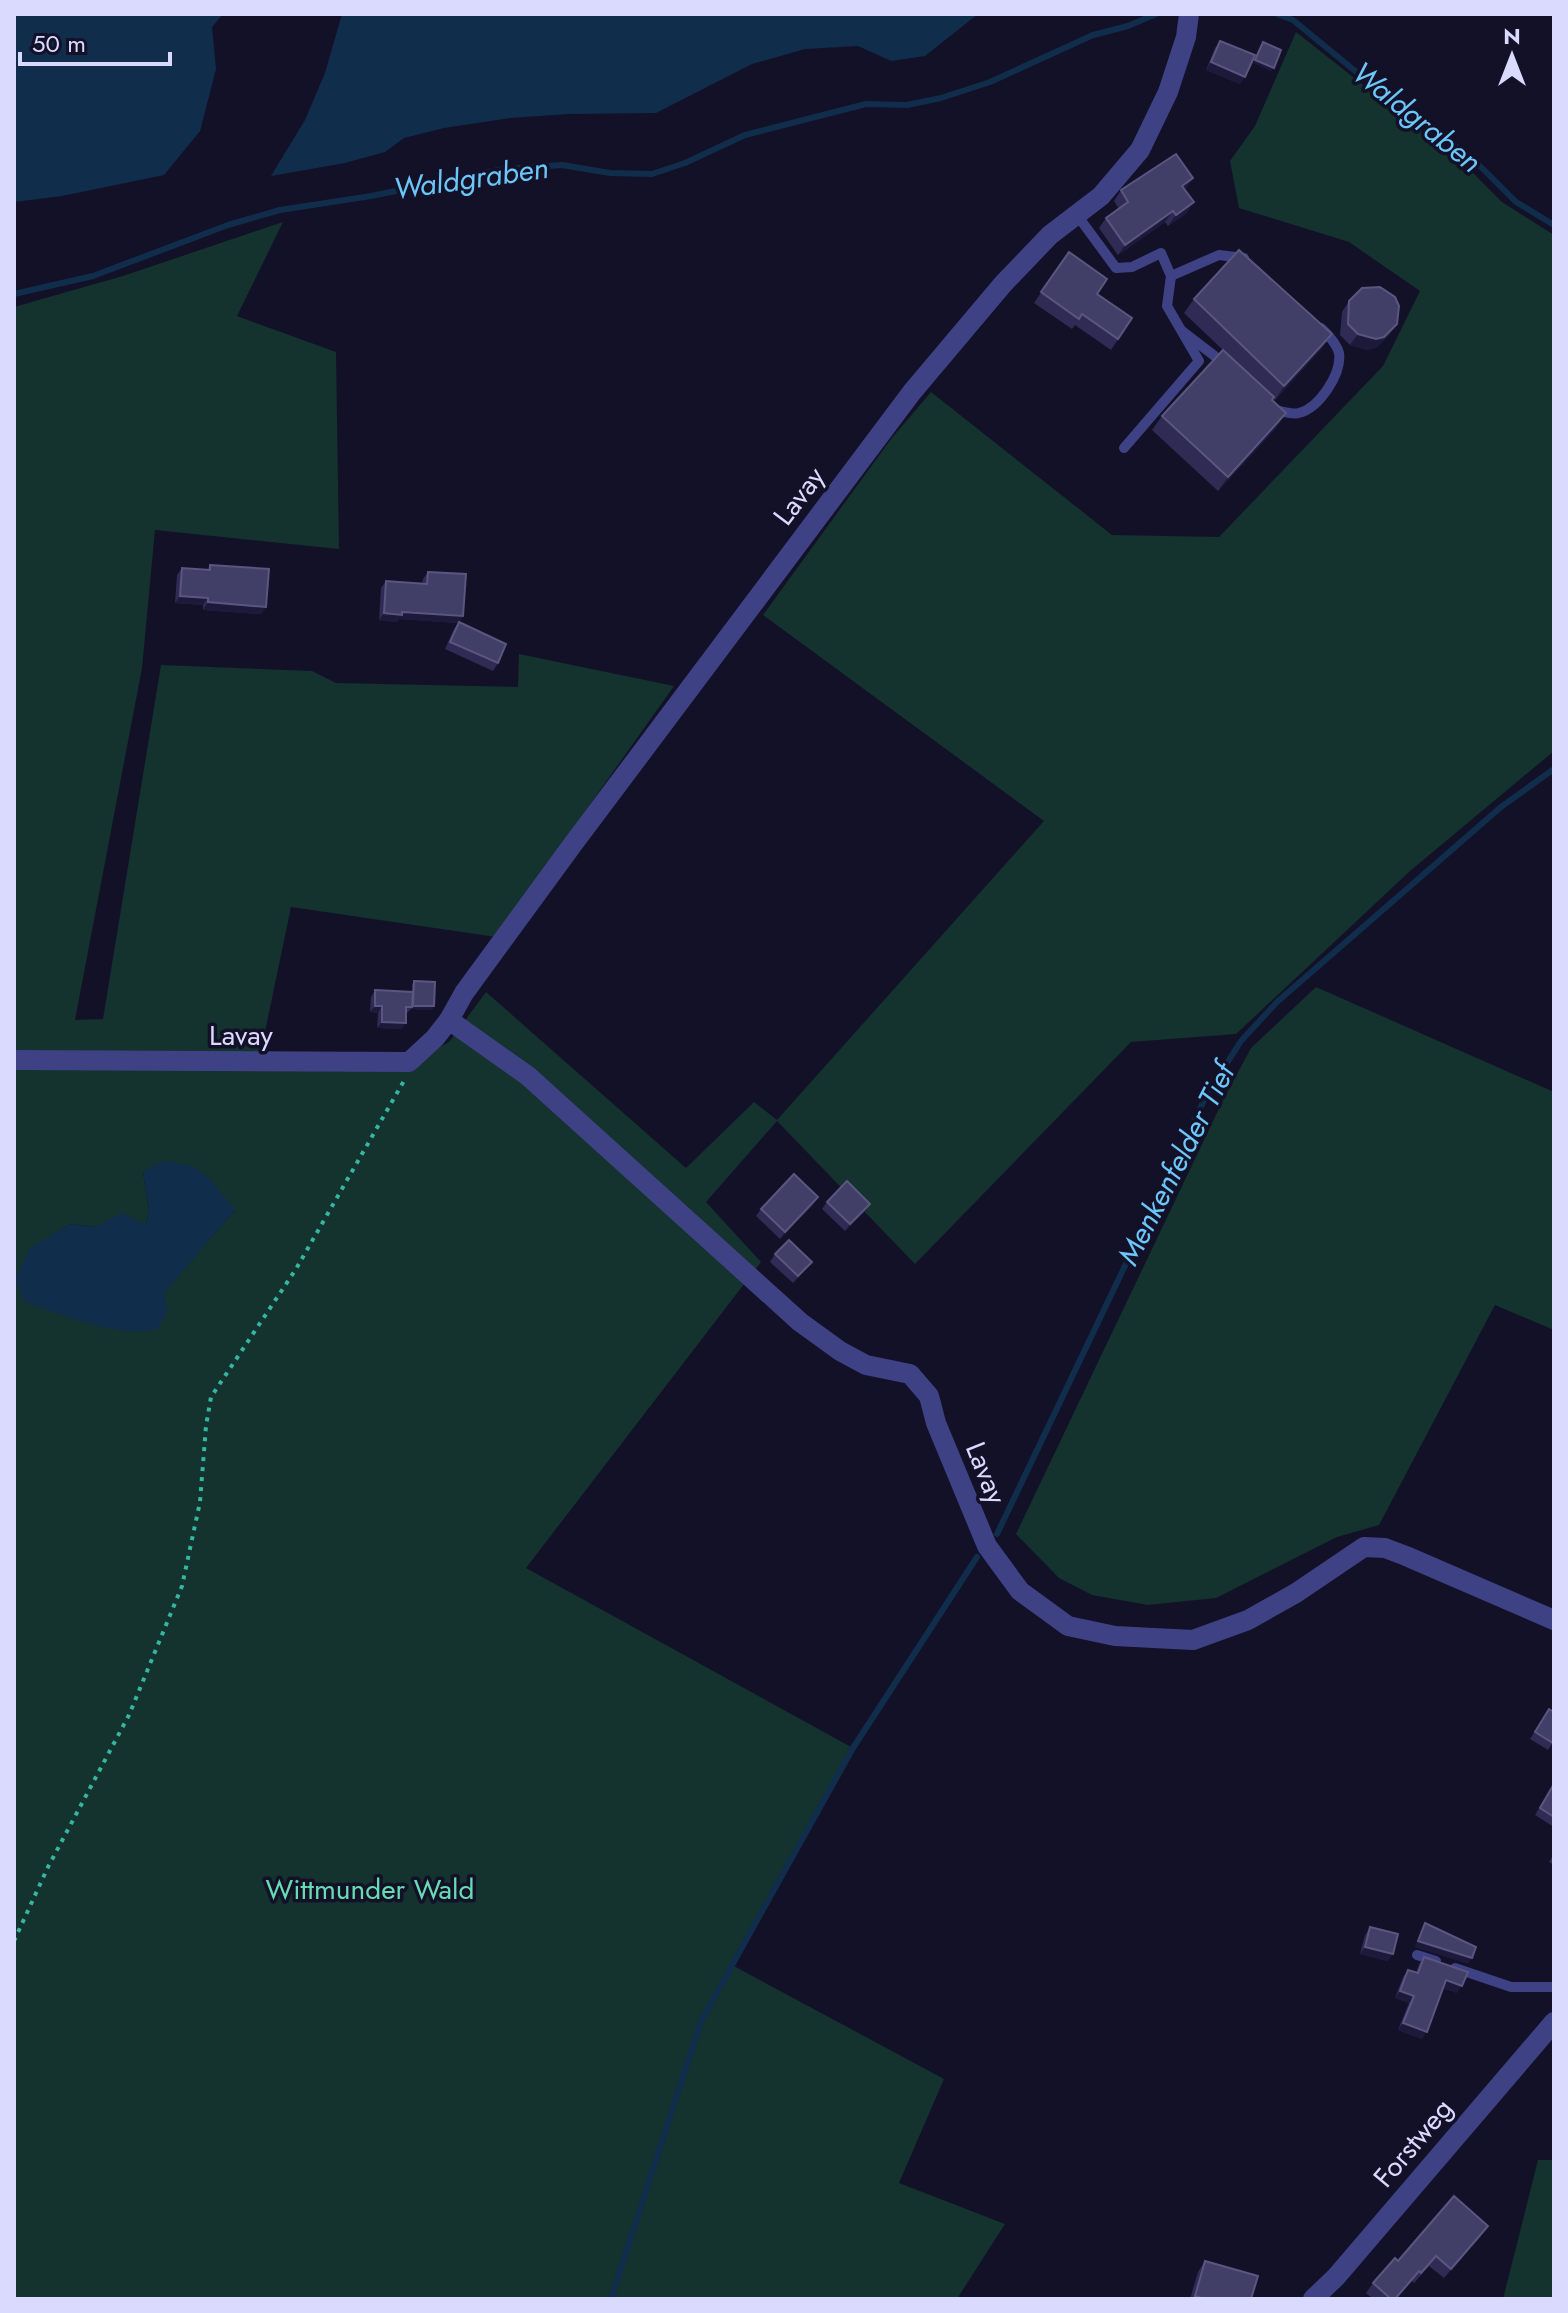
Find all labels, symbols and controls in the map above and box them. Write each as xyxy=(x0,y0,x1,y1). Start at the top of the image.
scale bar xyxy=(20,16,170,66)
north arrow xyxy=(1472,16,1552,96)
text: N xyxy=(1503,20,1521,52)
text: 50 m xyxy=(32,26,86,61)
water label: Waldgraben xyxy=(1343,51,1491,183)
water label: Waldgraben xyxy=(391,146,551,210)
street label: Lavay xyxy=(763,458,835,534)
street label: Lavay xyxy=(209,1015,274,1056)
water label: Menkenfelder Tief xyxy=(1107,1052,1247,1272)
street label: Lavay xyxy=(955,1436,1017,1511)
park label: Wittmunder Wald xyxy=(266,1869,474,1910)
street label: Forstweg xyxy=(1364,2090,1462,2196)

